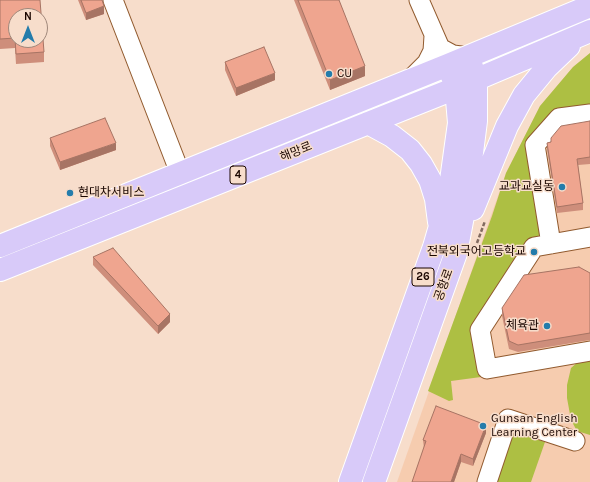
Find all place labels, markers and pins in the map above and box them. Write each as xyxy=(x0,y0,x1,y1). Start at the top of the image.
place label: CU xyxy=(337,67,352,81)
marker: CU xyxy=(324,69,334,79)
place label: 교과교실동 xyxy=(499,180,554,194)
marker: 교과교실동 xyxy=(557,182,567,192)
place label: 현대차서비스 xyxy=(78,186,144,200)
marker: 현대차서비스 xyxy=(65,188,75,198)
place label: 전북외국어고등학교 xyxy=(427,245,526,259)
marker: 전북외국어고등학교 xyxy=(529,247,539,257)
place label: 체육관 xyxy=(506,319,539,333)
marker: 체육관 xyxy=(542,321,552,331)
place label: Gunsan English Learning Center xyxy=(491,412,577,440)
marker: Gunsan English Learning Center xyxy=(478,421,488,431)

